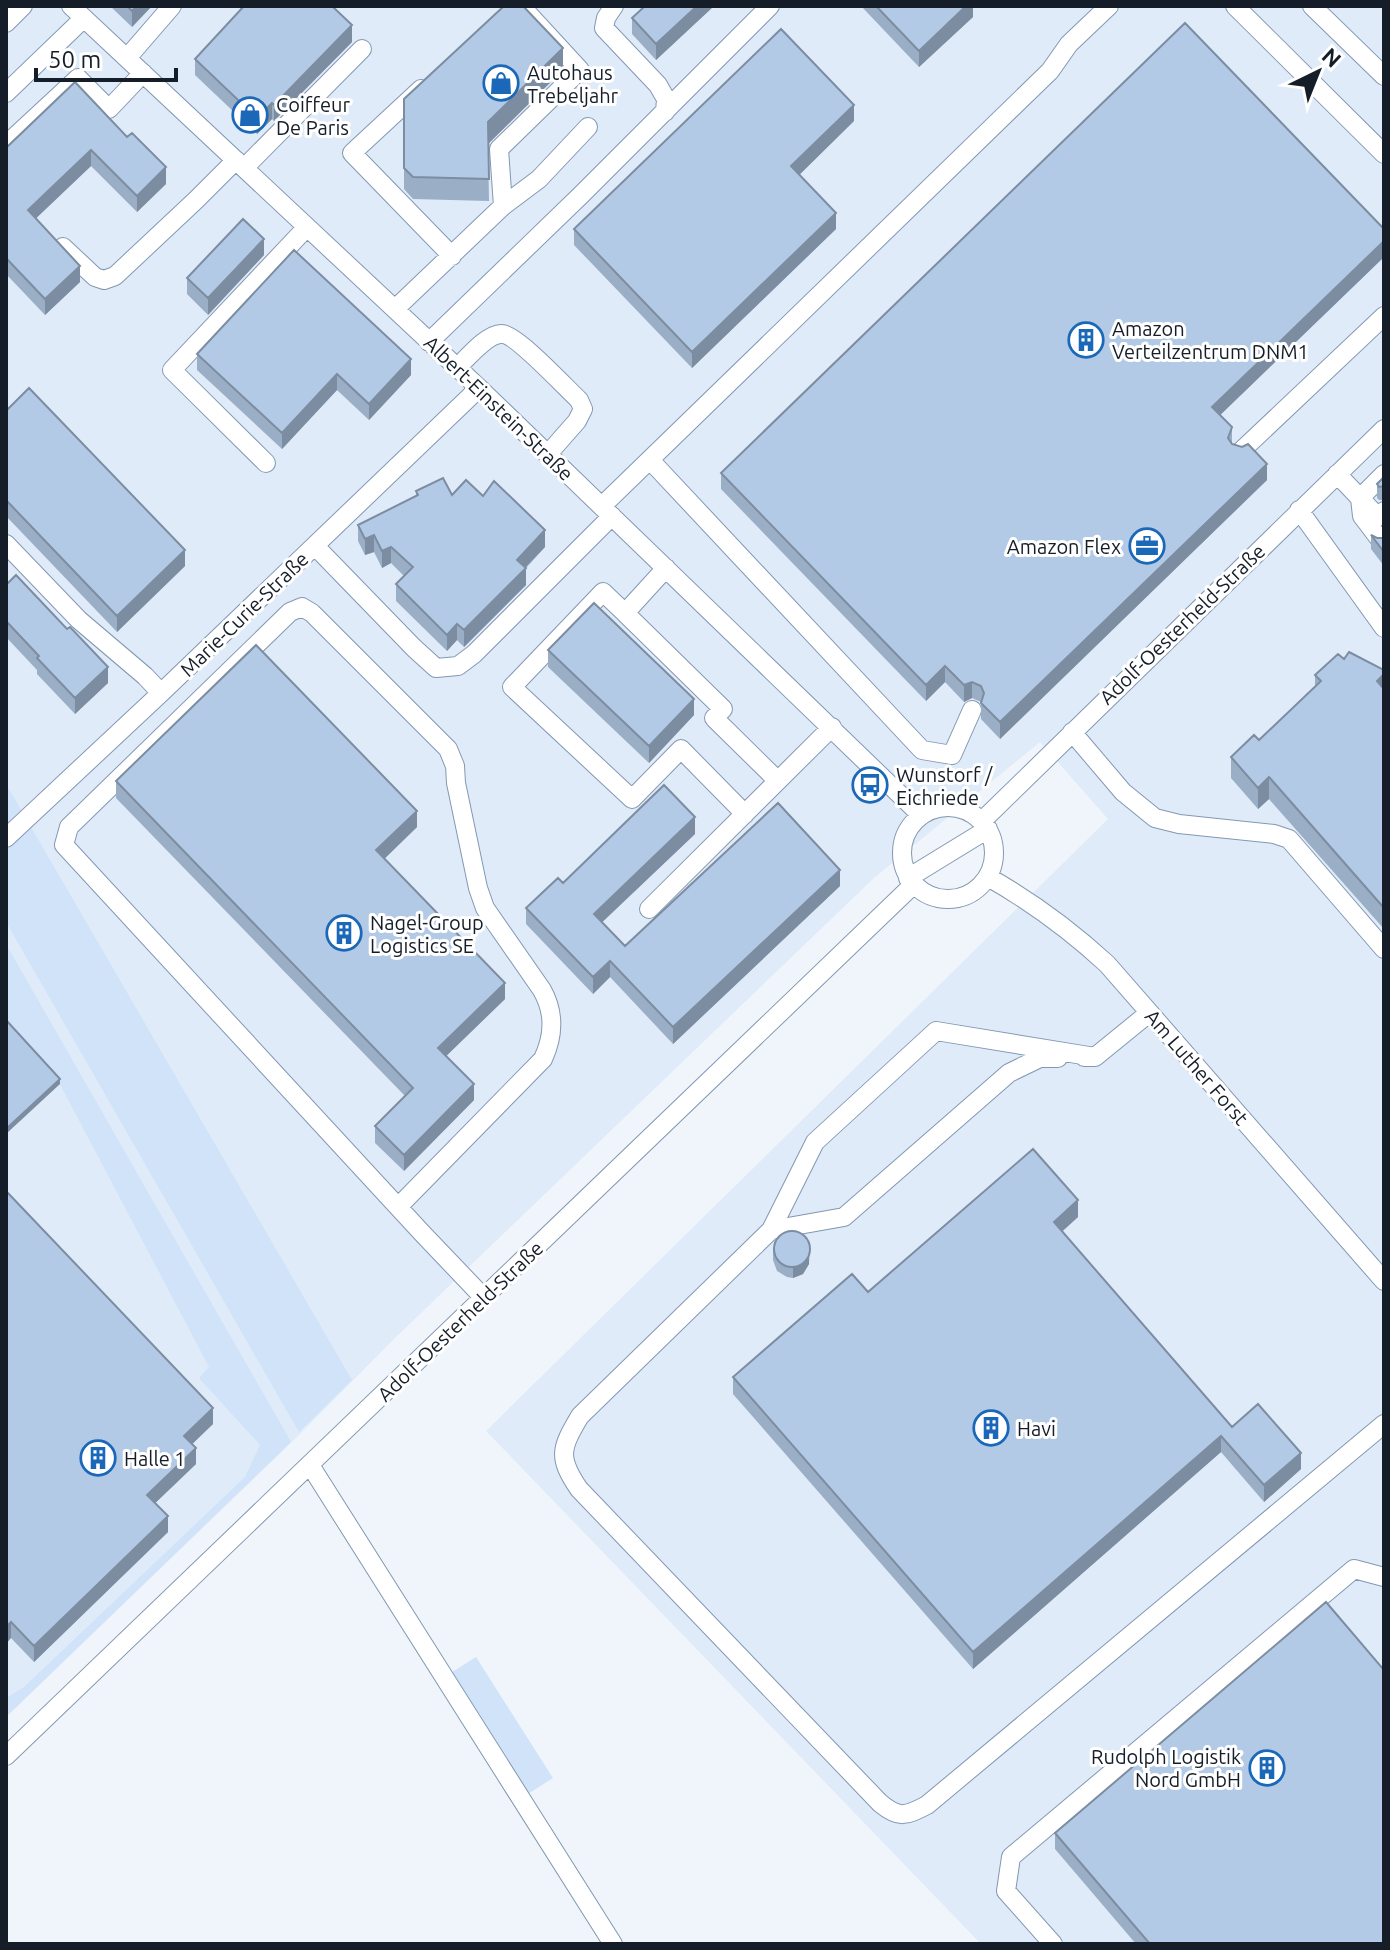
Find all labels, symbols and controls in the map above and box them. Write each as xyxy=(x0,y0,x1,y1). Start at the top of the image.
scale bar xyxy=(36,32,176,82)
north arrow xyxy=(1278,32,1358,112)
text: N xyxy=(1317,42,1347,72)
text: 50 m xyxy=(48,46,101,73)
place label: Autohaus Trebeljahr xyxy=(527,61,619,107)
shop icon: Autohaus Trebeljahr xyxy=(482,64,520,102)
place label: Coiffeur De Paris xyxy=(276,93,350,139)
shop icon: Coiffeur De Paris xyxy=(231,96,269,134)
place label: Amazon Verteilzentrum DNM1 xyxy=(1112,317,1309,363)
building icon: Amazon Verteilzentrum DNM1 xyxy=(1067,321,1105,359)
street label: Albert-Einstein-Straße xyxy=(420,331,578,485)
office icon: Amazon Flex xyxy=(1128,527,1166,565)
place label: Amazon Flex xyxy=(1007,535,1121,558)
street label: Adolf-Oesterheld-Straße xyxy=(1095,539,1269,709)
street label: Marie-Curie-Straße xyxy=(175,547,313,681)
place label: Wunstorf / Eichriede xyxy=(896,763,993,809)
bus stop icon: Wunstorf / Eichriede xyxy=(851,766,889,804)
place label: Nagel-Group Logistics SE xyxy=(370,911,484,957)
building icon: Nagel-Group Logistics SE xyxy=(325,914,363,952)
street label: Am Luther Forst xyxy=(1141,1005,1253,1129)
street label: Adolf-Oesterheld-Straße xyxy=(373,1236,547,1406)
building icon: Havi xyxy=(972,1409,1010,1447)
place label: Havi xyxy=(1017,1417,1056,1440)
building icon: Halle 1 xyxy=(79,1439,117,1477)
place label: Halle 1 xyxy=(124,1447,186,1470)
place label: Rudolph Logistik Nord GmbH xyxy=(1091,1745,1241,1791)
building icon: Rudolph Logistik Nord GmbH xyxy=(1248,1749,1286,1787)

